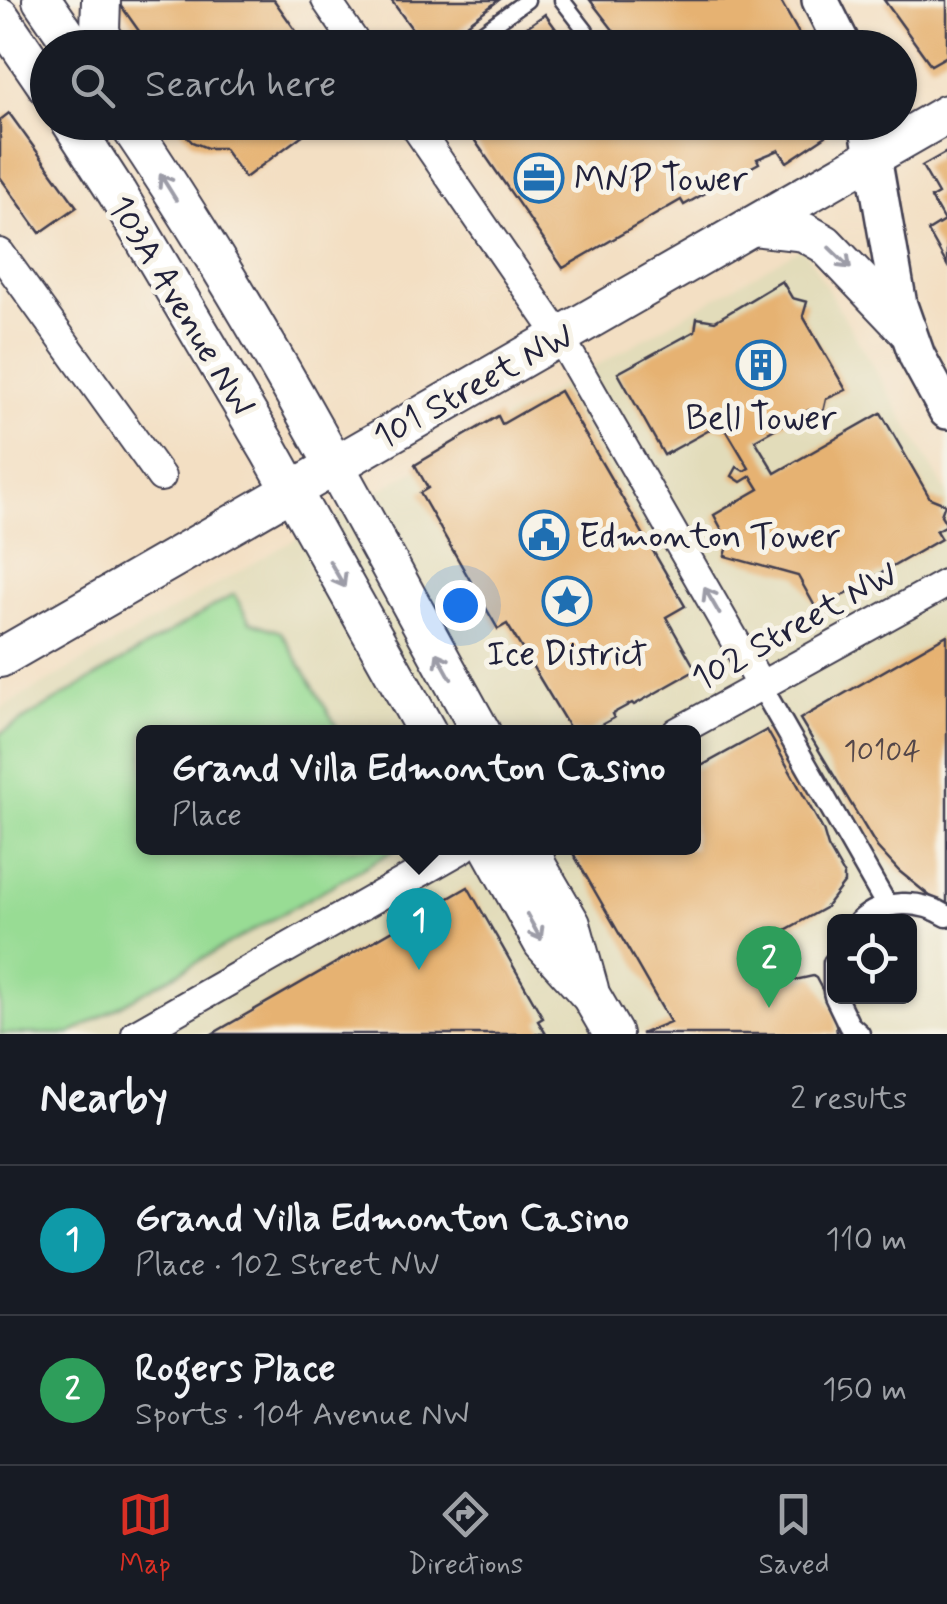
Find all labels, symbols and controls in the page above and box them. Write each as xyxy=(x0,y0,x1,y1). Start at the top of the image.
search box xyxy=(30,30,917,140)
icon: search xyxy=(65,58,120,113)
text: Search here xyxy=(145,61,336,110)
office icon: MNP Tower xyxy=(513,152,565,204)
place label: MNP Tower xyxy=(574,157,749,203)
one-way arrow xyxy=(158,173,179,202)
street label: 103A Avenue NW xyxy=(96,187,264,425)
one-way arrow xyxy=(827,246,852,269)
street label: 101 Street NW xyxy=(366,313,582,461)
building icon: Bell Tower xyxy=(735,339,787,391)
place label: Bell Tower xyxy=(685,396,837,442)
public building icon: Edmonton Tower xyxy=(518,509,570,561)
place label: Edmonton Tower xyxy=(579,514,841,560)
street label: 102 Street NW xyxy=(684,551,906,702)
one-way arrow xyxy=(328,559,348,589)
place icon: Ice District xyxy=(541,575,593,627)
your location xyxy=(435,580,486,631)
one-way arrow xyxy=(702,587,722,616)
place label: Ice District xyxy=(487,632,647,678)
one-way arrow xyxy=(433,652,453,682)
popup xyxy=(136,725,701,855)
house number: 10104 xyxy=(843,732,921,771)
text: Grand Villa Edmonton Casino xyxy=(172,745,665,794)
text: Place xyxy=(172,794,242,836)
pin: 1 xyxy=(386,888,452,970)
one-way arrow xyxy=(525,911,545,941)
map controls xyxy=(827,914,917,1004)
button: locate xyxy=(827,914,917,1004)
pin: 2 xyxy=(736,926,802,1008)
text: Nearby xyxy=(40,1072,168,1127)
text: 2 results xyxy=(790,1078,907,1120)
text: Grand Villa Edmonton Casino xyxy=(135,1195,629,1244)
text: 1 xyxy=(65,1219,80,1261)
text: 110 m xyxy=(826,1219,907,1261)
text: Place · 102 Street NW xyxy=(135,1244,439,1286)
text: Rogers Place xyxy=(135,1345,336,1394)
text: 2 xyxy=(65,1369,80,1411)
text: 150 m xyxy=(822,1369,907,1411)
text: Sports · 104 Avenue NW xyxy=(135,1394,469,1436)
tab: Map xyxy=(118,1487,173,1584)
tab: Directions xyxy=(408,1487,523,1584)
tab: Saved xyxy=(759,1487,829,1584)

